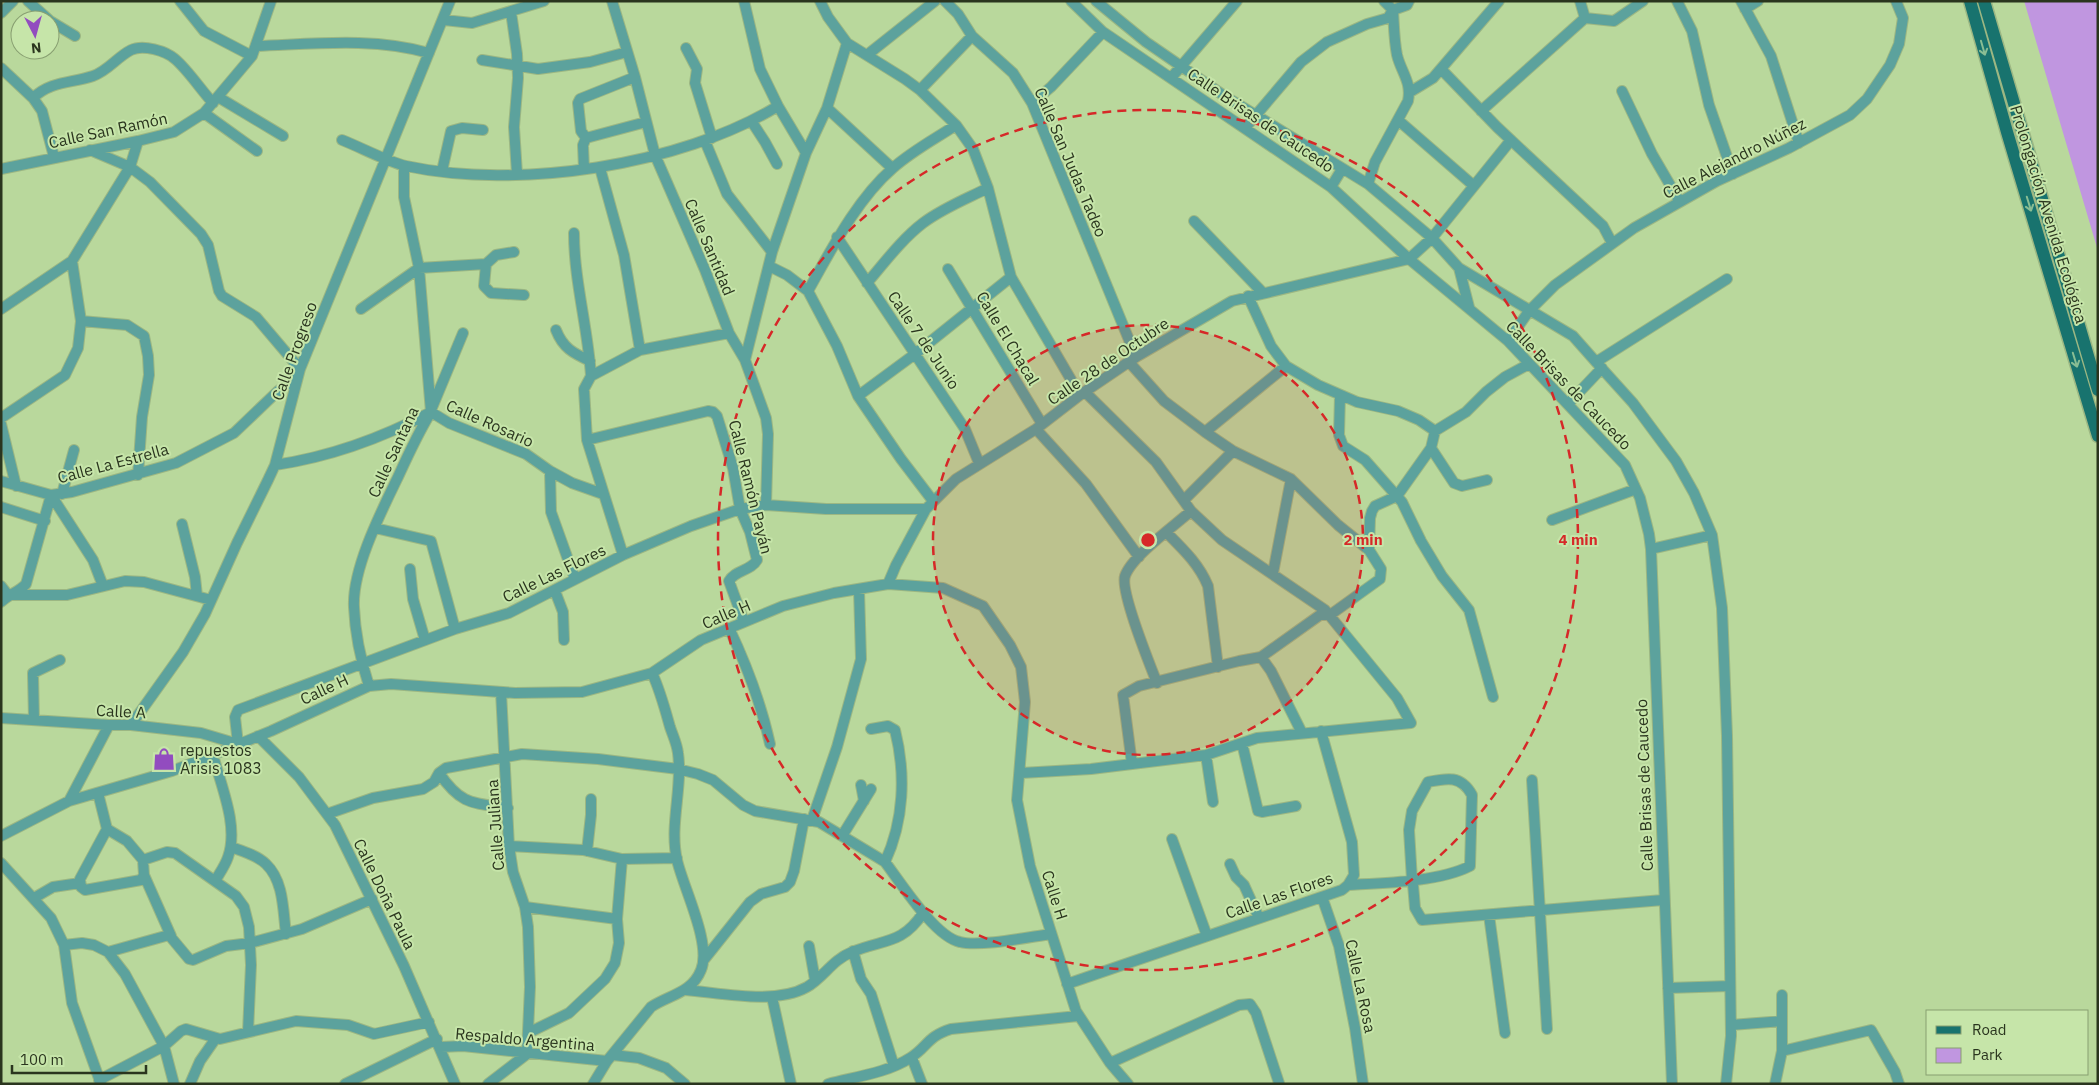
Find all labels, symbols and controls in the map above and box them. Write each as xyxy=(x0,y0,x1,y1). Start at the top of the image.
north arrow xyxy=(10,10,60,60)
text: N xyxy=(30,38,42,57)
one-way arrow xyxy=(1979,40,1989,56)
street label: Calle Brisas de Caucedo xyxy=(1184,64,1338,176)
street label: Calle San Judas Tadeo xyxy=(1030,84,1112,240)
street label: Prolongación Avenida Ecológica xyxy=(2006,102,2092,326)
street label: Calle San Ramón xyxy=(47,108,169,152)
street label: Calle Alejandro Núñez xyxy=(1659,113,1809,203)
street label: Calle Santidad xyxy=(681,196,739,298)
one-way arrow xyxy=(2024,196,2034,212)
street label: Calle 7 de Junio xyxy=(884,287,964,393)
street label: Calle El Chacal xyxy=(972,288,1044,388)
street label: Calle Progreso xyxy=(267,299,321,403)
street label: Calle 28 de Octubre xyxy=(1043,313,1173,409)
street label: Calle Brisas de Caucedo xyxy=(1502,316,1636,454)
one-way arrow xyxy=(2071,352,2081,368)
street label: Calle Rosario xyxy=(443,395,537,451)
street label: Calle Santana xyxy=(363,403,423,501)
street label: Calle Ramón Payán xyxy=(725,418,777,556)
street label: Calle La Estrella xyxy=(55,438,171,487)
text: 2 min xyxy=(1343,530,1383,549)
text: 4 min xyxy=(1558,530,1598,549)
centre of rings xyxy=(1139,531,1157,549)
street label: Calle Las Flores xyxy=(499,539,609,607)
street label: Calle H xyxy=(699,595,753,633)
street label: Calle H xyxy=(297,669,351,709)
street label: Calle Brisas de Caucedo xyxy=(1631,699,1657,871)
street label: Calle A xyxy=(96,700,146,722)
place label: repuestos Arisis 1083 xyxy=(180,740,262,778)
shop icon: repuestos Arisis 1083 xyxy=(151,746,177,772)
street label: Calle Juliana xyxy=(482,778,508,871)
street label: Calle Doña Paula xyxy=(350,835,421,953)
street label: Calle Las Flores xyxy=(1223,867,1335,923)
street label: Calle H xyxy=(1038,868,1072,922)
street label: Calle La Rosa xyxy=(1341,937,1381,1035)
legend xyxy=(1926,1010,2089,1075)
text: Road xyxy=(1972,1020,2007,1039)
street label: Respaldo Argentina xyxy=(454,1023,596,1055)
scale bar xyxy=(12,1042,146,1074)
text: Park xyxy=(1972,1045,2002,1064)
text: 100 m xyxy=(20,1050,64,1069)

